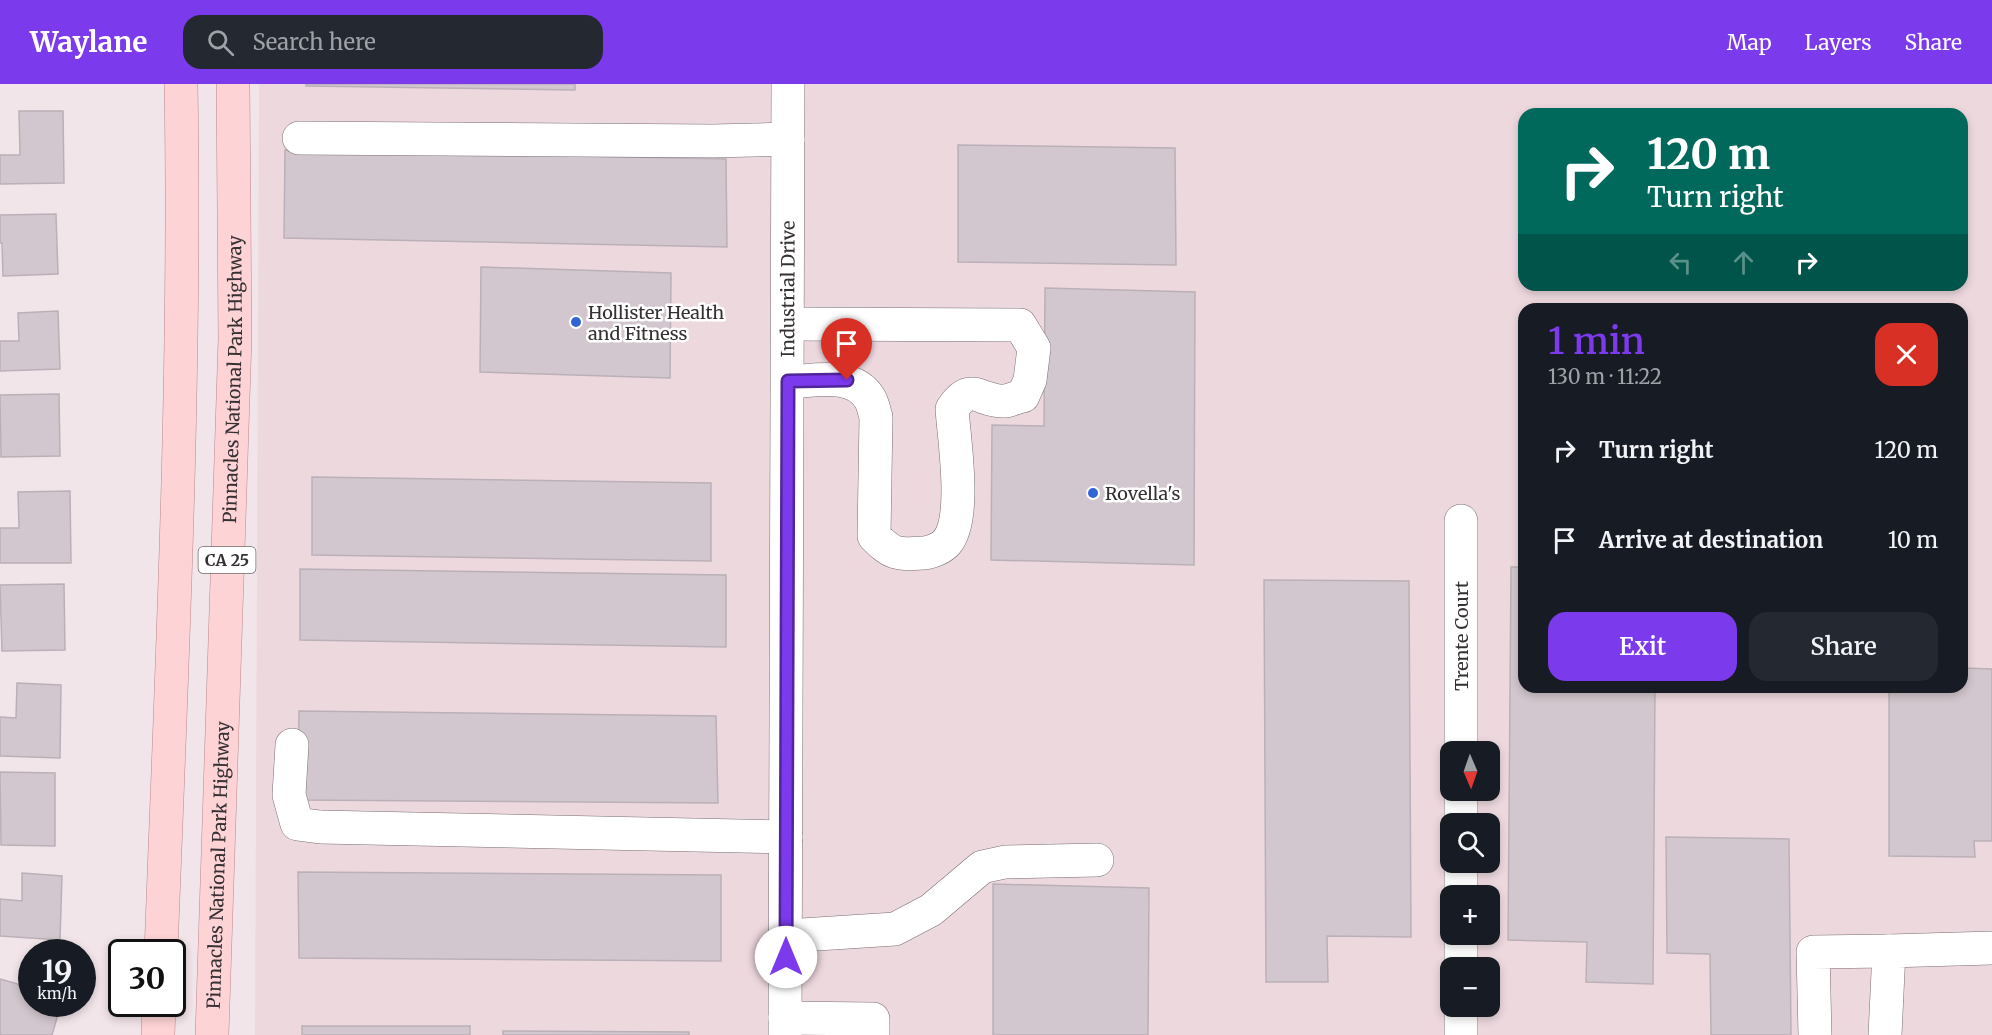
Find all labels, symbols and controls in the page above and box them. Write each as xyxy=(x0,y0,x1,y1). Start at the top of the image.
search box xyxy=(183,15,603,69)
text: Waylane xyxy=(30,24,147,60)
icon: search xyxy=(204,26,237,59)
text: Search here xyxy=(252,28,376,56)
text: Map xyxy=(1727,29,1772,56)
text: Layers xyxy=(1805,29,1872,56)
text: Share xyxy=(1905,29,1962,56)
text: 120 m xyxy=(1647,128,1770,180)
icon: right xyxy=(1548,132,1626,210)
text: Turn right xyxy=(1647,180,1784,214)
street label: Industrial Drive xyxy=(776,221,799,357)
street label: Pinnacles National Park Highway xyxy=(217,235,247,524)
icon: left xyxy=(1664,246,1697,279)
icon: ahead xyxy=(1727,246,1760,279)
icon: right xyxy=(1790,246,1823,279)
place label: Hollister Health and Fitness xyxy=(588,301,724,345)
marker: Hollister Health and Fitness xyxy=(569,315,583,329)
pin xyxy=(821,318,872,380)
text: 1 min xyxy=(1548,319,1645,364)
button: close xyxy=(1875,323,1938,386)
icon: arrive xyxy=(830,327,863,360)
text: 130 m · 11:22 xyxy=(1548,364,1662,389)
icon: right xyxy=(1548,434,1581,467)
text: Turn right xyxy=(1599,436,1713,464)
text: 120 m xyxy=(1874,436,1938,464)
place label: Rovella's xyxy=(1105,482,1180,505)
marker: Rovella's xyxy=(1086,486,1100,500)
icon: arrive xyxy=(1548,524,1581,557)
text: Arrive at destination xyxy=(1599,526,1823,554)
text: 10 m xyxy=(1888,526,1938,554)
road number: CA 25 xyxy=(198,547,256,573)
street label: Trente Court xyxy=(1450,581,1473,691)
button: Exit xyxy=(1548,612,1737,681)
button: Share xyxy=(1749,612,1938,681)
street label: Pinnacles National Park Highway xyxy=(201,720,234,1009)
north arrow xyxy=(1440,741,1500,801)
map controls xyxy=(1440,741,1500,1017)
button: search xyxy=(1440,813,1500,873)
button: + xyxy=(1440,885,1500,945)
position arrow xyxy=(754,925,818,989)
speed limit sign: 30 xyxy=(108,939,186,1017)
text: 19 xyxy=(41,952,73,990)
button: − xyxy=(1440,957,1500,1017)
text: km/h xyxy=(37,984,77,1003)

